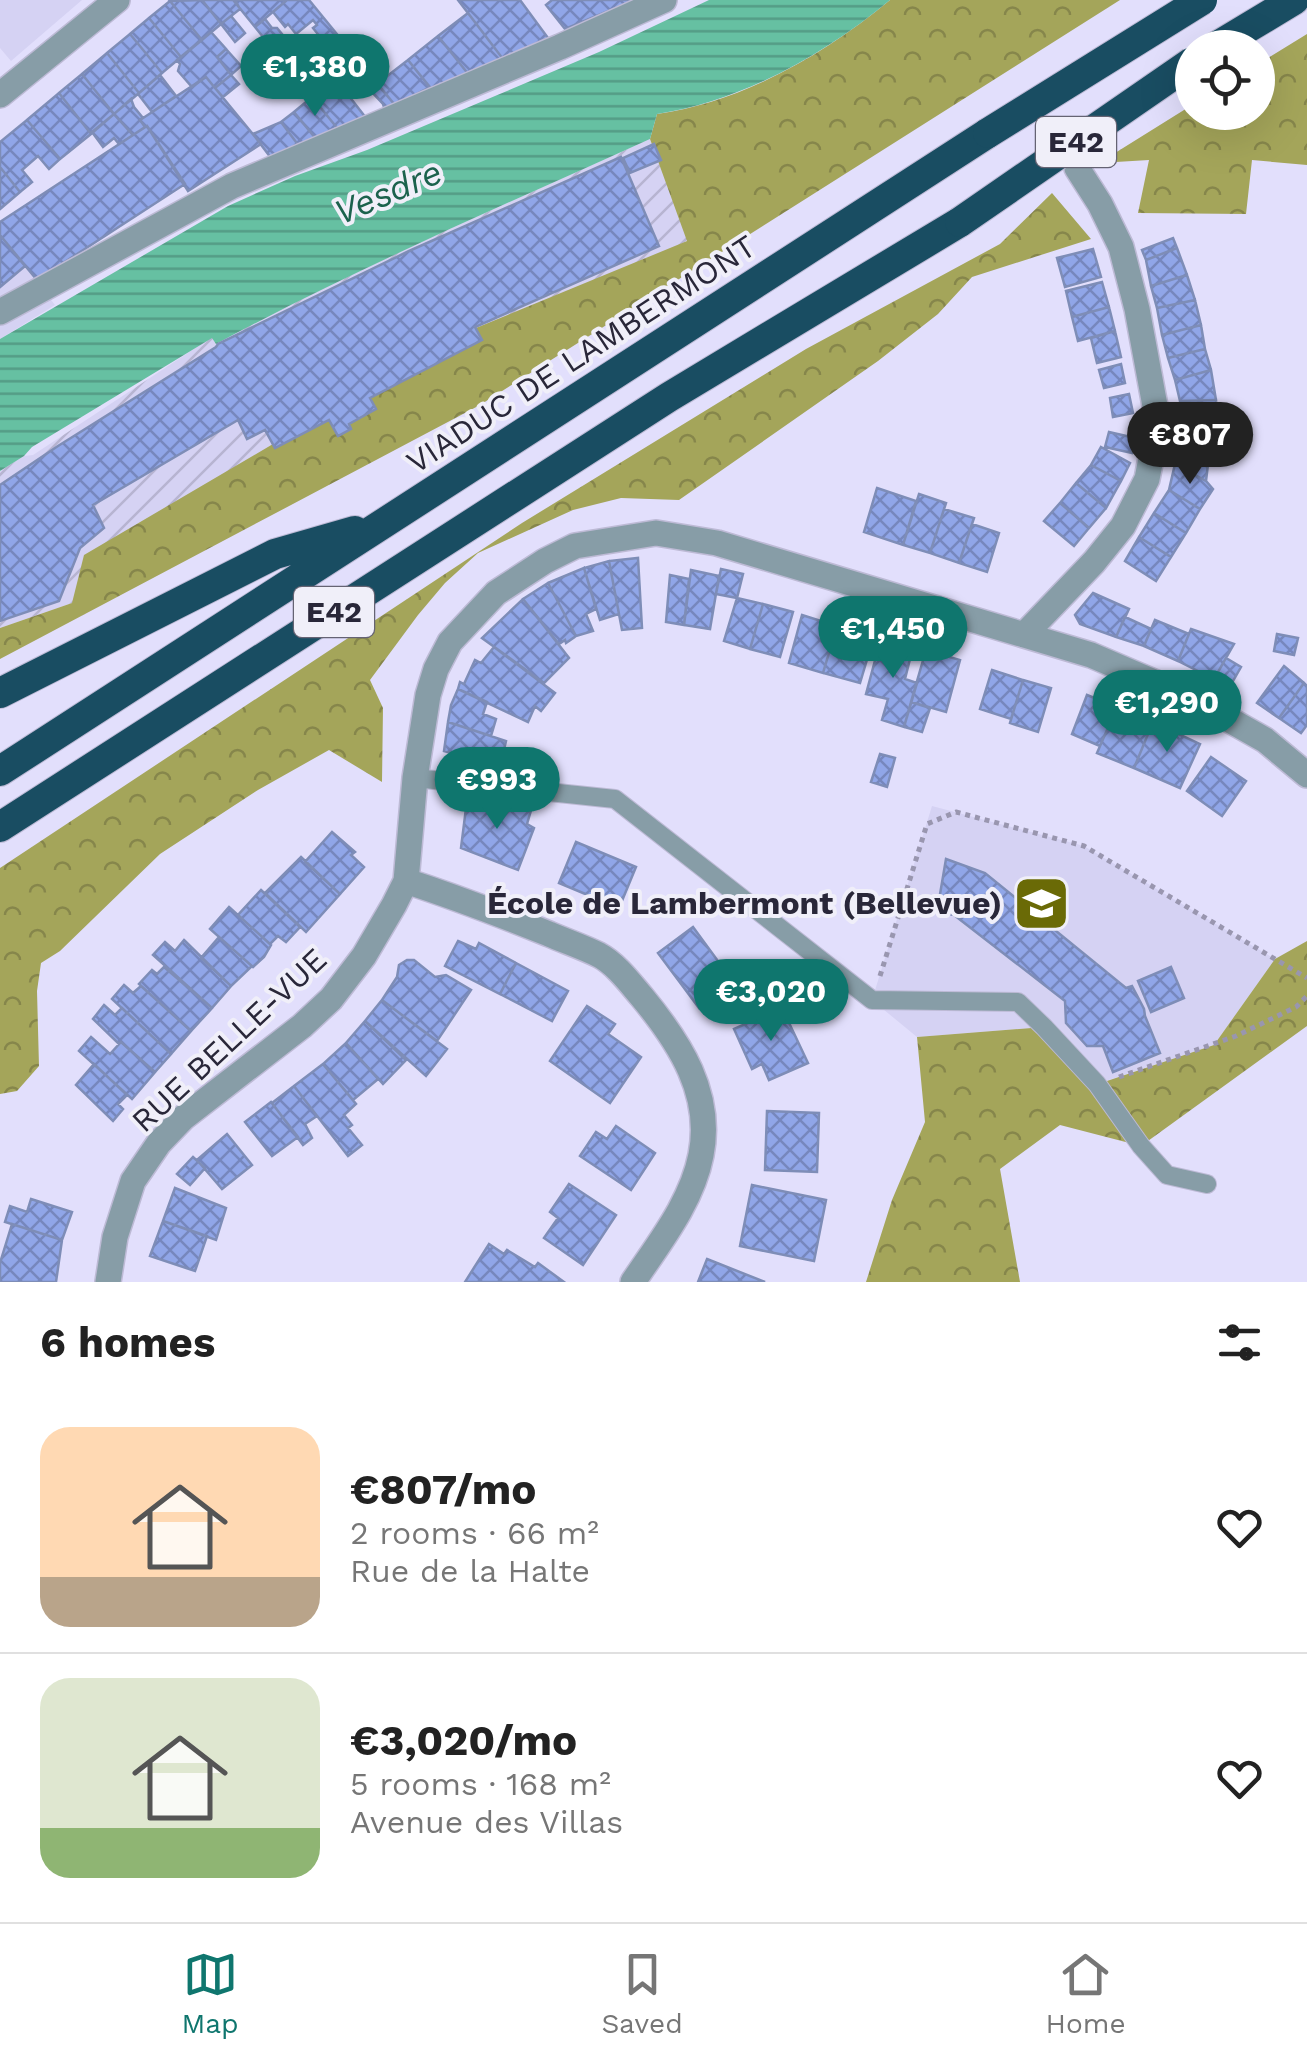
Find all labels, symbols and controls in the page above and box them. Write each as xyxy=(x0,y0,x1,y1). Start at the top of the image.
map controls xyxy=(1175,30,1275,130)
button: locate xyxy=(1175,30,1275,130)
pin: €1,380 xyxy=(234,34,396,119)
text: €1,380 xyxy=(262,47,368,85)
road number: E42 xyxy=(1036,117,1116,167)
water label: Vesdre xyxy=(328,151,448,233)
street label: VIADUC DE LAMBERMONT xyxy=(399,227,763,481)
pin: €807 xyxy=(1131,402,1249,487)
text: €807 xyxy=(1149,415,1231,453)
road number: E42 xyxy=(294,587,374,637)
pin: €1,450 xyxy=(812,596,974,681)
text: €1,450 xyxy=(840,609,946,647)
pin: €1,290 xyxy=(1086,670,1248,755)
text: €1,290 xyxy=(1115,683,1219,721)
pin: €993 xyxy=(438,747,556,832)
text: €993 xyxy=(457,760,537,798)
school or university icon: École de Lambermont (Bellevue) xyxy=(1011,873,1071,933)
place label: École de Lambermont (Bellevue) xyxy=(487,884,1002,922)
street label: RUE BELLE-VUE xyxy=(124,940,334,1140)
pin: €3,020 xyxy=(690,959,852,1044)
text: €3,020 xyxy=(716,972,826,1010)
icon: filters xyxy=(1212,1315,1267,1370)
text: 6 homes xyxy=(40,1318,215,1367)
text: €807/mo xyxy=(350,1465,537,1514)
icon: home xyxy=(120,1467,240,1587)
icon: heart xyxy=(1212,1500,1267,1555)
text: 2 rooms · 66 m² xyxy=(350,1514,599,1552)
text: Rue de la Halte xyxy=(350,1552,590,1590)
text: €3,020/mo xyxy=(350,1716,577,1765)
icon: home xyxy=(120,1718,240,1838)
icon: heart xyxy=(1212,1751,1267,1806)
text: 5 rooms · 168 m² xyxy=(350,1765,611,1803)
text: Avenue des Villas xyxy=(350,1803,623,1841)
tab: Map xyxy=(181,1947,239,2040)
tab: Saved xyxy=(601,1947,683,2040)
tab: Home xyxy=(1046,1947,1126,2040)

